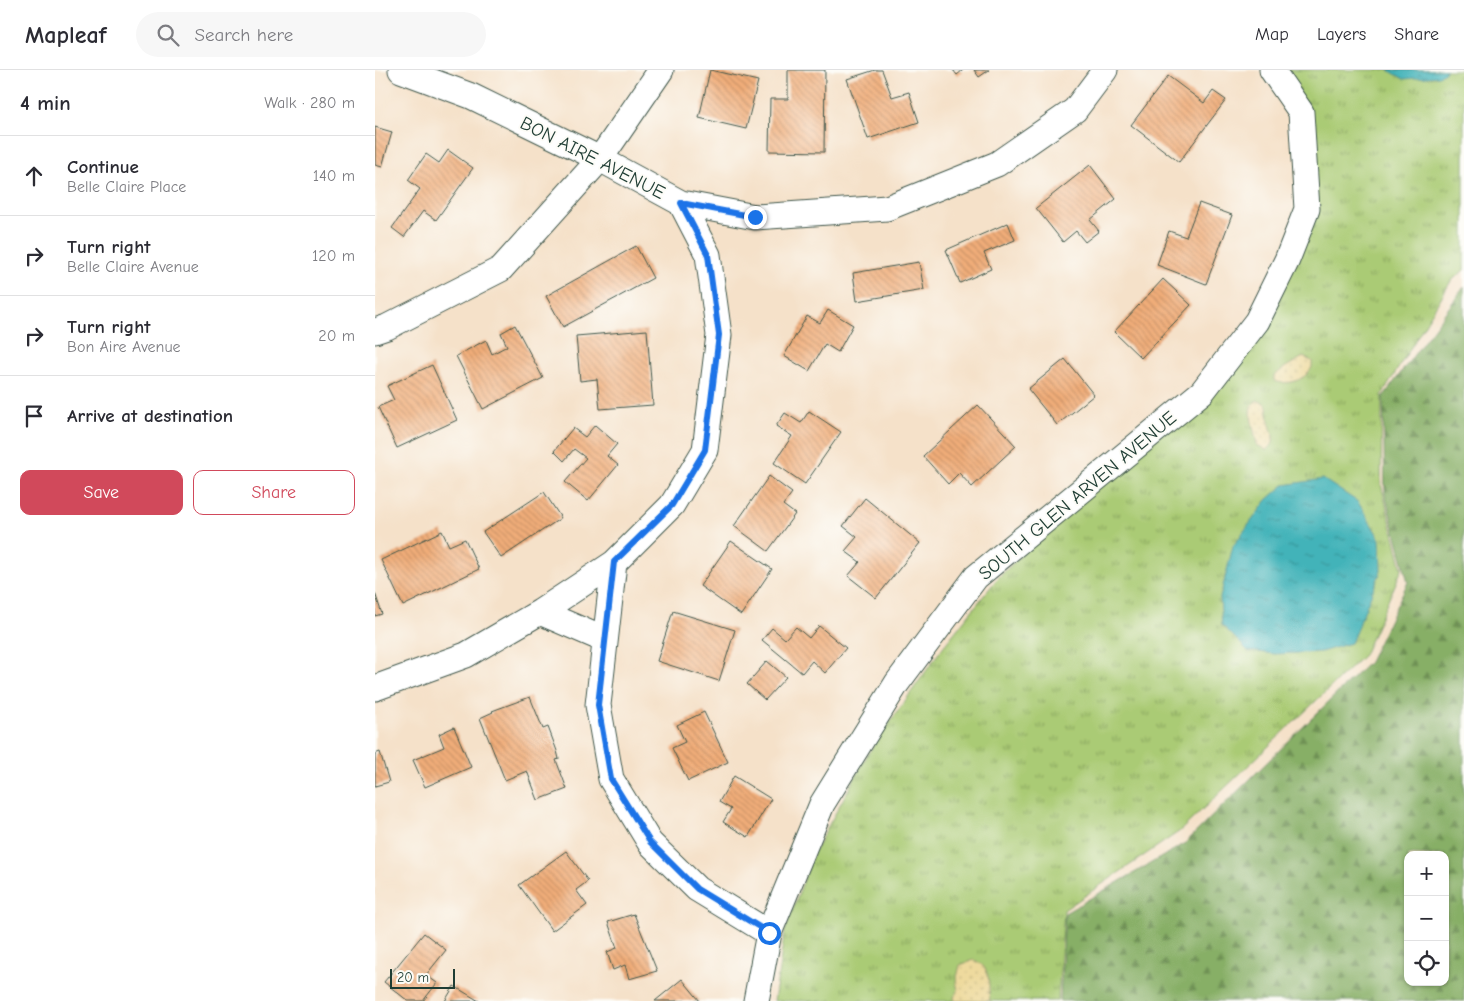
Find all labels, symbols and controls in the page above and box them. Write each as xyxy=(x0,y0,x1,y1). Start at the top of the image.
search box xyxy=(136,12,486,57)
text: Mapleaf xyxy=(25,21,106,49)
icon: search xyxy=(154,21,182,49)
text: Search here xyxy=(194,24,293,46)
text: Map xyxy=(1255,24,1289,45)
text: Layers xyxy=(1317,24,1366,45)
text: Share xyxy=(1394,24,1439,45)
text: 4 min xyxy=(20,91,71,115)
text: Walk · 280 m xyxy=(264,94,355,112)
street label: BON AIRE AVENUE xyxy=(517,112,669,204)
text: Continue xyxy=(67,156,139,178)
icon: ahead xyxy=(20,162,48,190)
text: 140 m xyxy=(313,167,355,185)
text: Belle Claire Place xyxy=(67,178,186,196)
route end xyxy=(744,206,767,229)
text: Turn right xyxy=(67,236,151,258)
icon: right xyxy=(20,242,48,270)
text: 120 m xyxy=(312,247,355,265)
text: Belle Claire Avenue xyxy=(67,258,199,276)
text: Turn right xyxy=(67,316,151,338)
icon: right xyxy=(20,322,48,350)
text: 20 m xyxy=(318,327,355,345)
text: Bon Aire Avenue xyxy=(67,338,181,356)
icon: arrive xyxy=(20,402,48,430)
text: Arrive at destination xyxy=(67,405,233,427)
street label: SOUTH GLEN ARVEN AVENUE xyxy=(974,407,1181,585)
button: Save xyxy=(20,470,183,515)
button: Share xyxy=(193,470,355,515)
map controls xyxy=(1404,851,1449,986)
button: + xyxy=(1404,851,1449,896)
button: − xyxy=(1404,896,1449,941)
route start xyxy=(758,922,781,945)
button: locate xyxy=(1404,941,1449,986)
scale bar xyxy=(390,966,455,989)
text: 20 m xyxy=(397,969,429,986)

